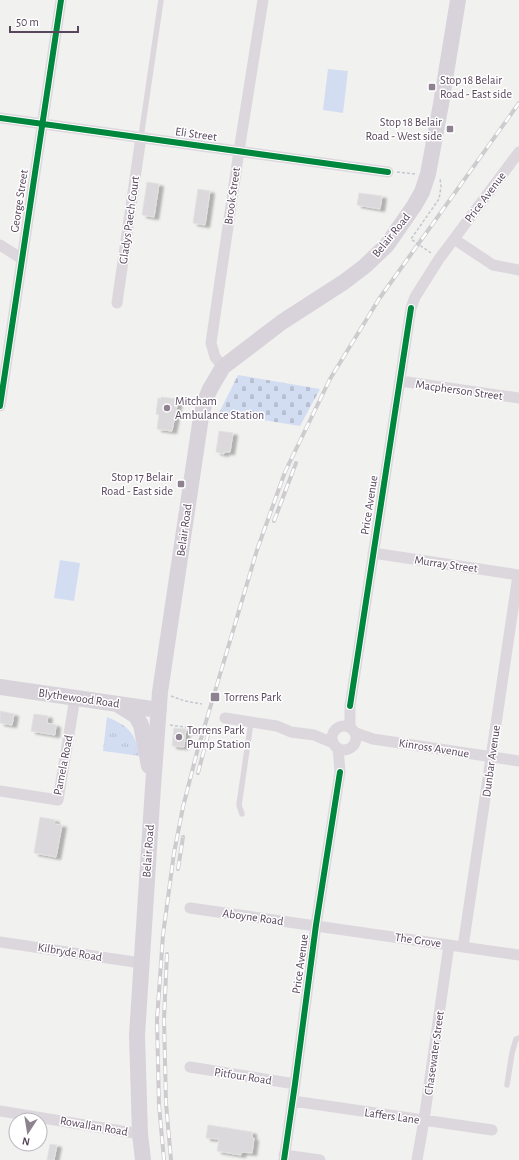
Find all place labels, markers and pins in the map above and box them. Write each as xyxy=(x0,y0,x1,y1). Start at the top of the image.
place label: Stop 18 Belair Road - East side xyxy=(440,74,512,100)
marker: Stop 18 Belair Road - East side xyxy=(427,82,437,92)
place label: Stop 18 Belair Road - West side xyxy=(365,116,442,142)
marker: Stop 18 Belair Road - West side xyxy=(445,124,455,134)
place label: Mitcham Ambulance Station xyxy=(175,395,264,421)
marker: Mitcham Ambulance Station xyxy=(162,403,172,413)
place label: Stop 17 Belair Road - East side xyxy=(101,471,173,497)
marker: Stop 17 Belair Road - East side xyxy=(176,479,186,489)
marker: Torrens Park xyxy=(209,691,221,703)
place label: Torrens Park xyxy=(224,691,282,703)
place label: Torrens Park Pump Station xyxy=(187,724,251,750)
marker: Torrens Park Pump Station xyxy=(174,732,184,742)

